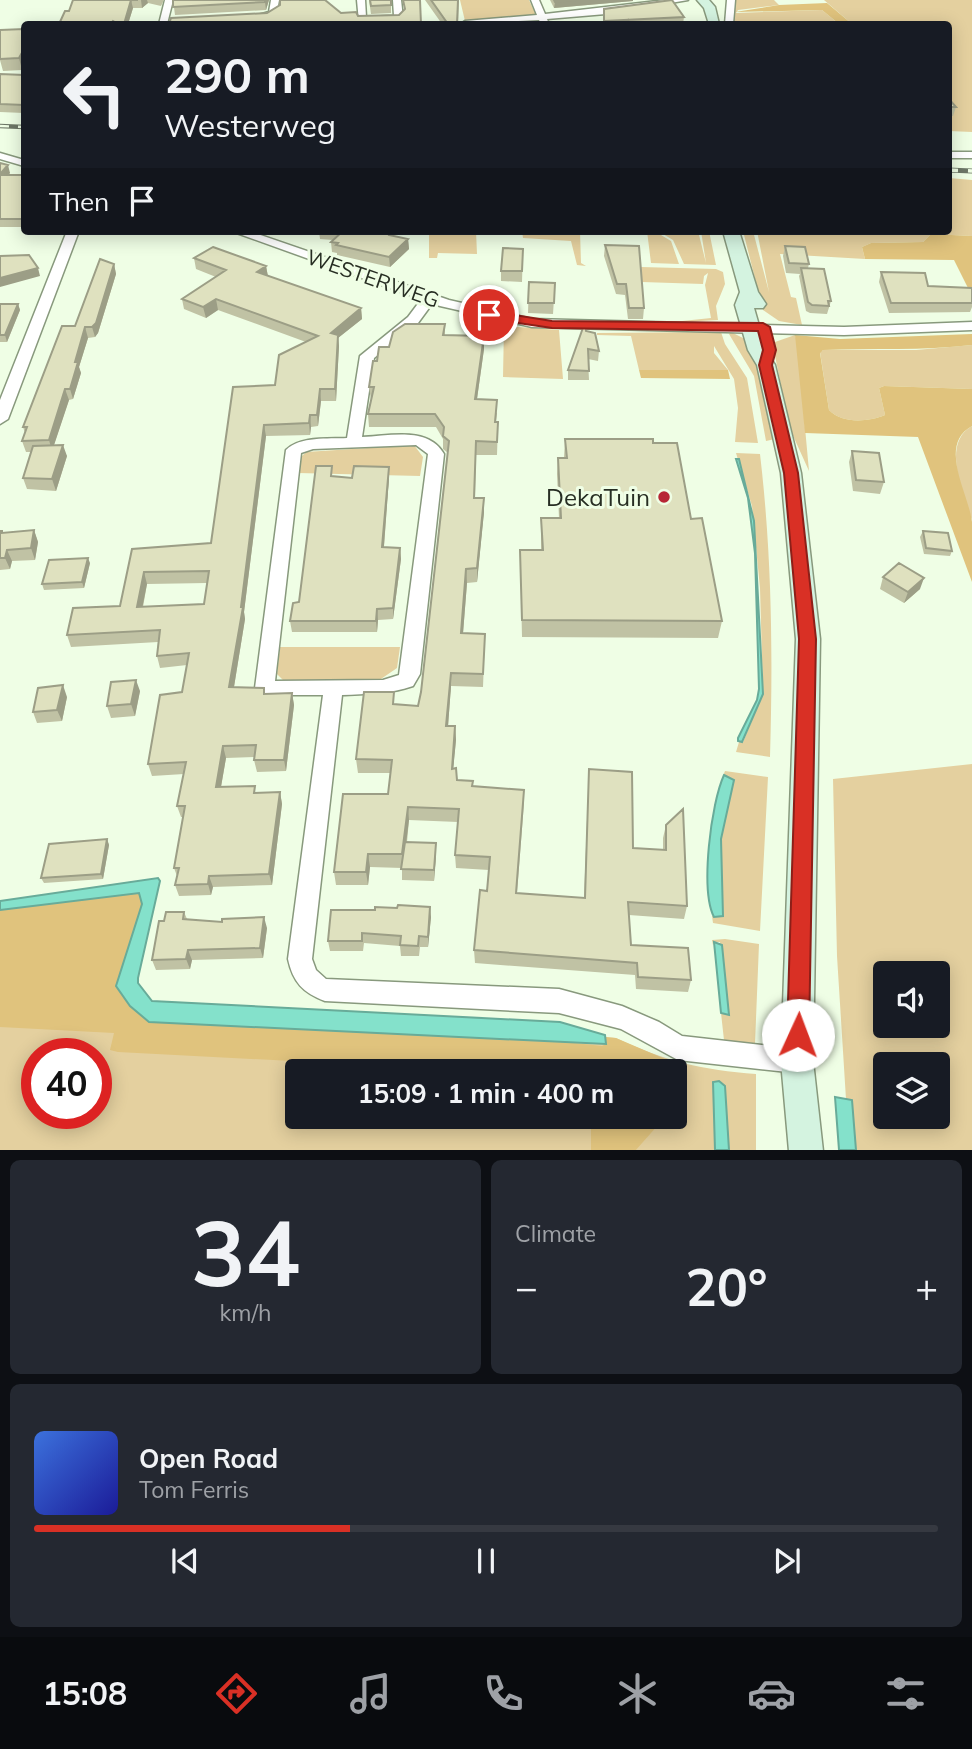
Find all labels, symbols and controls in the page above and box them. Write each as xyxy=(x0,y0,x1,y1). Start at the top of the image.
text: 290 m xyxy=(164,44,310,105)
icon: left xyxy=(49,49,140,140)
text: Westerweg xyxy=(164,105,336,145)
icon: arrive xyxy=(123,182,161,220)
text: Then xyxy=(49,185,109,218)
street label: WESTERWEG xyxy=(303,243,443,313)
pin xyxy=(459,285,519,345)
icon: arrive xyxy=(470,296,508,334)
place label: DekaTuin xyxy=(546,482,650,512)
marker: DekaTuin xyxy=(656,489,672,505)
map controls xyxy=(873,961,950,1129)
button: sound xyxy=(873,961,950,1038)
position arrow xyxy=(761,998,835,1072)
speed limit sign: 40 xyxy=(21,1038,112,1129)
button: layers xyxy=(873,1052,950,1129)
text: 15:09 · 1 min · 400 m xyxy=(358,1077,614,1110)
text: 34 xyxy=(191,1195,300,1309)
text: Climate xyxy=(515,1219,596,1248)
text: 20° xyxy=(685,1254,768,1319)
text: − xyxy=(515,1263,538,1311)
text: + xyxy=(915,1263,938,1311)
text: km/h xyxy=(219,1298,272,1327)
text: Open Road xyxy=(139,1442,278,1475)
text: Tom Ferris xyxy=(139,1475,249,1504)
icon: previous xyxy=(166,1542,204,1580)
icon: pause xyxy=(467,1542,505,1580)
icon: next xyxy=(768,1542,806,1580)
icon: directions xyxy=(212,1669,261,1718)
icon: music xyxy=(346,1669,395,1718)
icon: phone xyxy=(479,1669,528,1718)
icon: climate xyxy=(613,1669,662,1718)
icon: car xyxy=(747,1669,796,1718)
icon: filters xyxy=(881,1669,930,1718)
text: 15:08 xyxy=(42,1673,127,1713)

